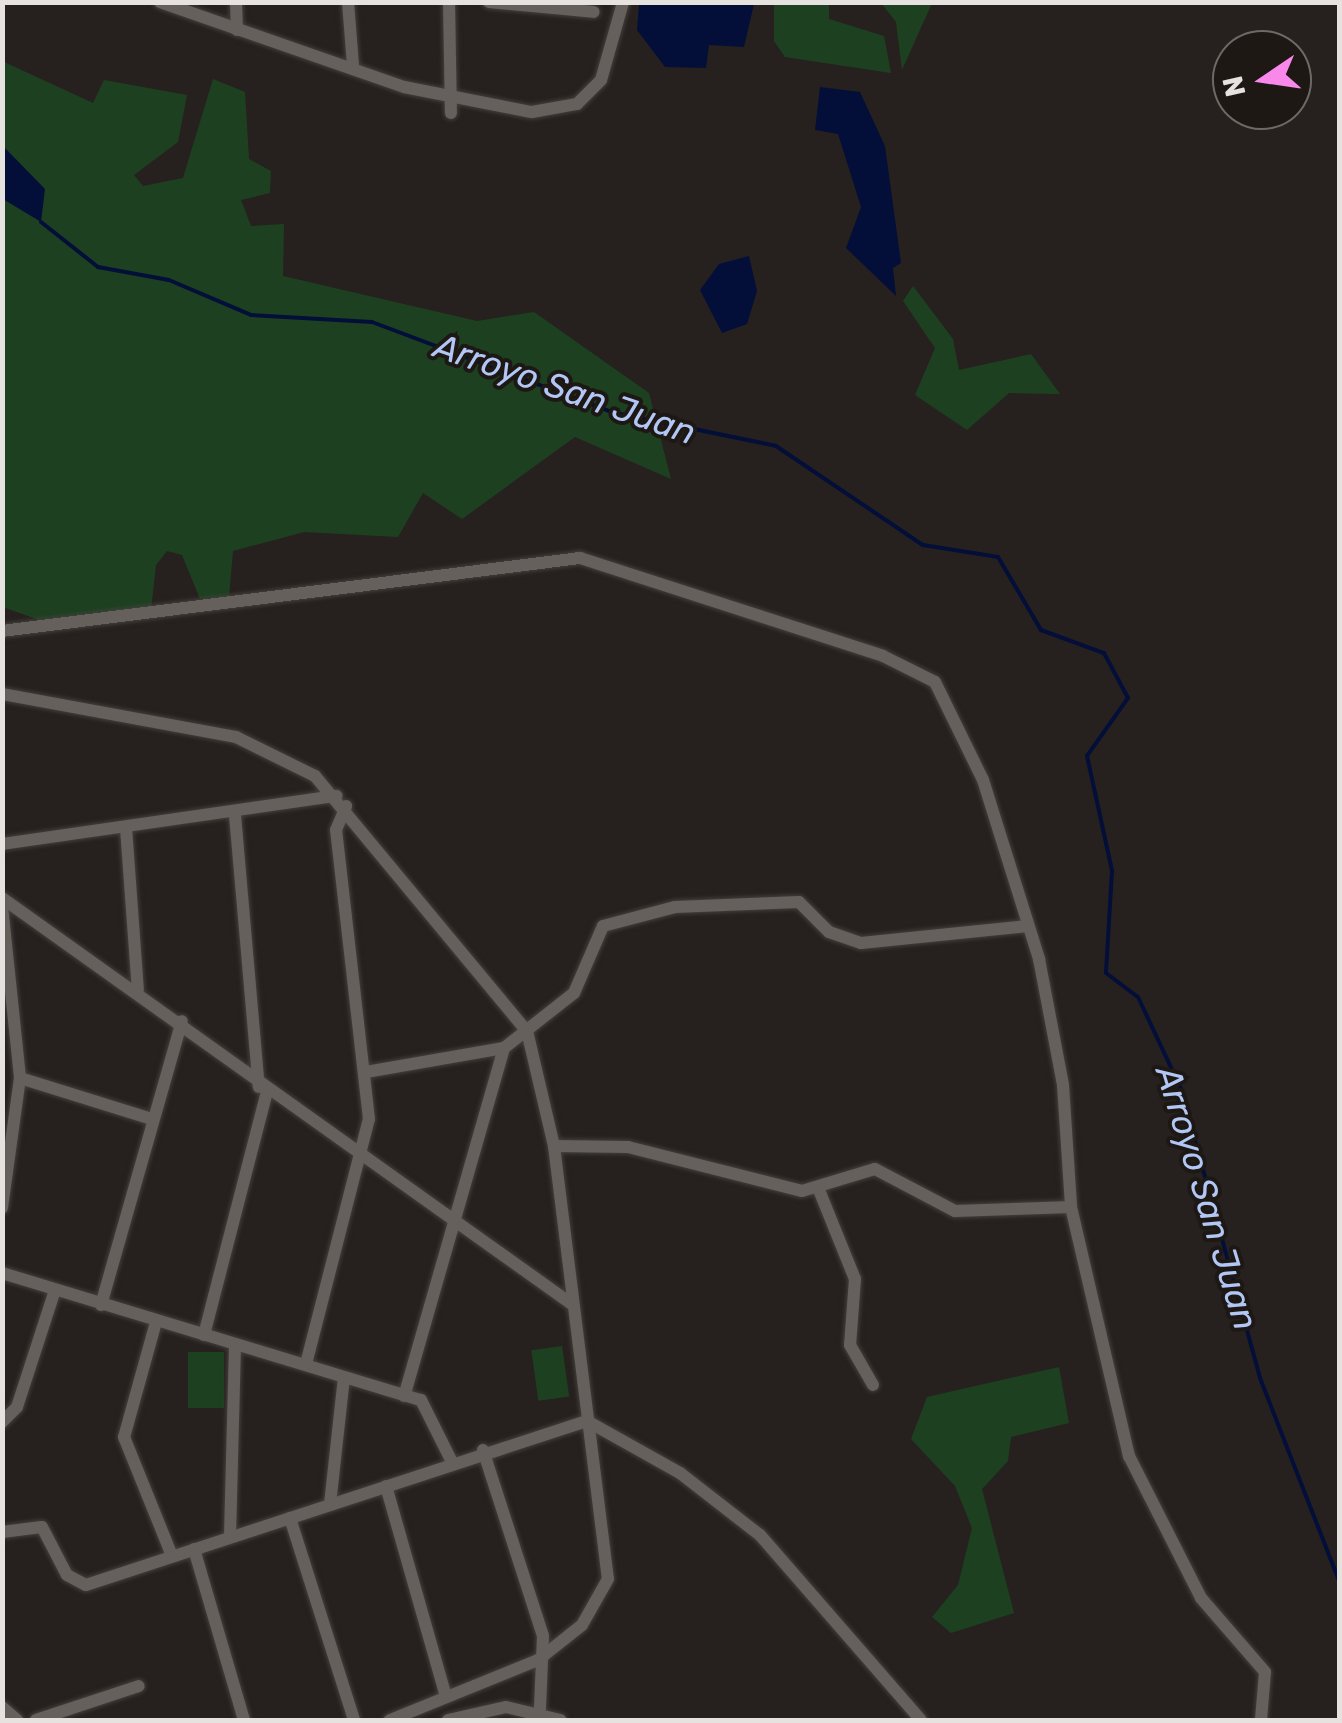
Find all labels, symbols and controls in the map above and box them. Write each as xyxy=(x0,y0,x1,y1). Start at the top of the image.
north arrow xyxy=(1212,30,1312,130)
text: N xyxy=(1216,73,1253,100)
water label: Arroyo San Juan xyxy=(429,325,701,453)
water label: Arroyo San Juan xyxy=(1147,1061,1267,1335)

